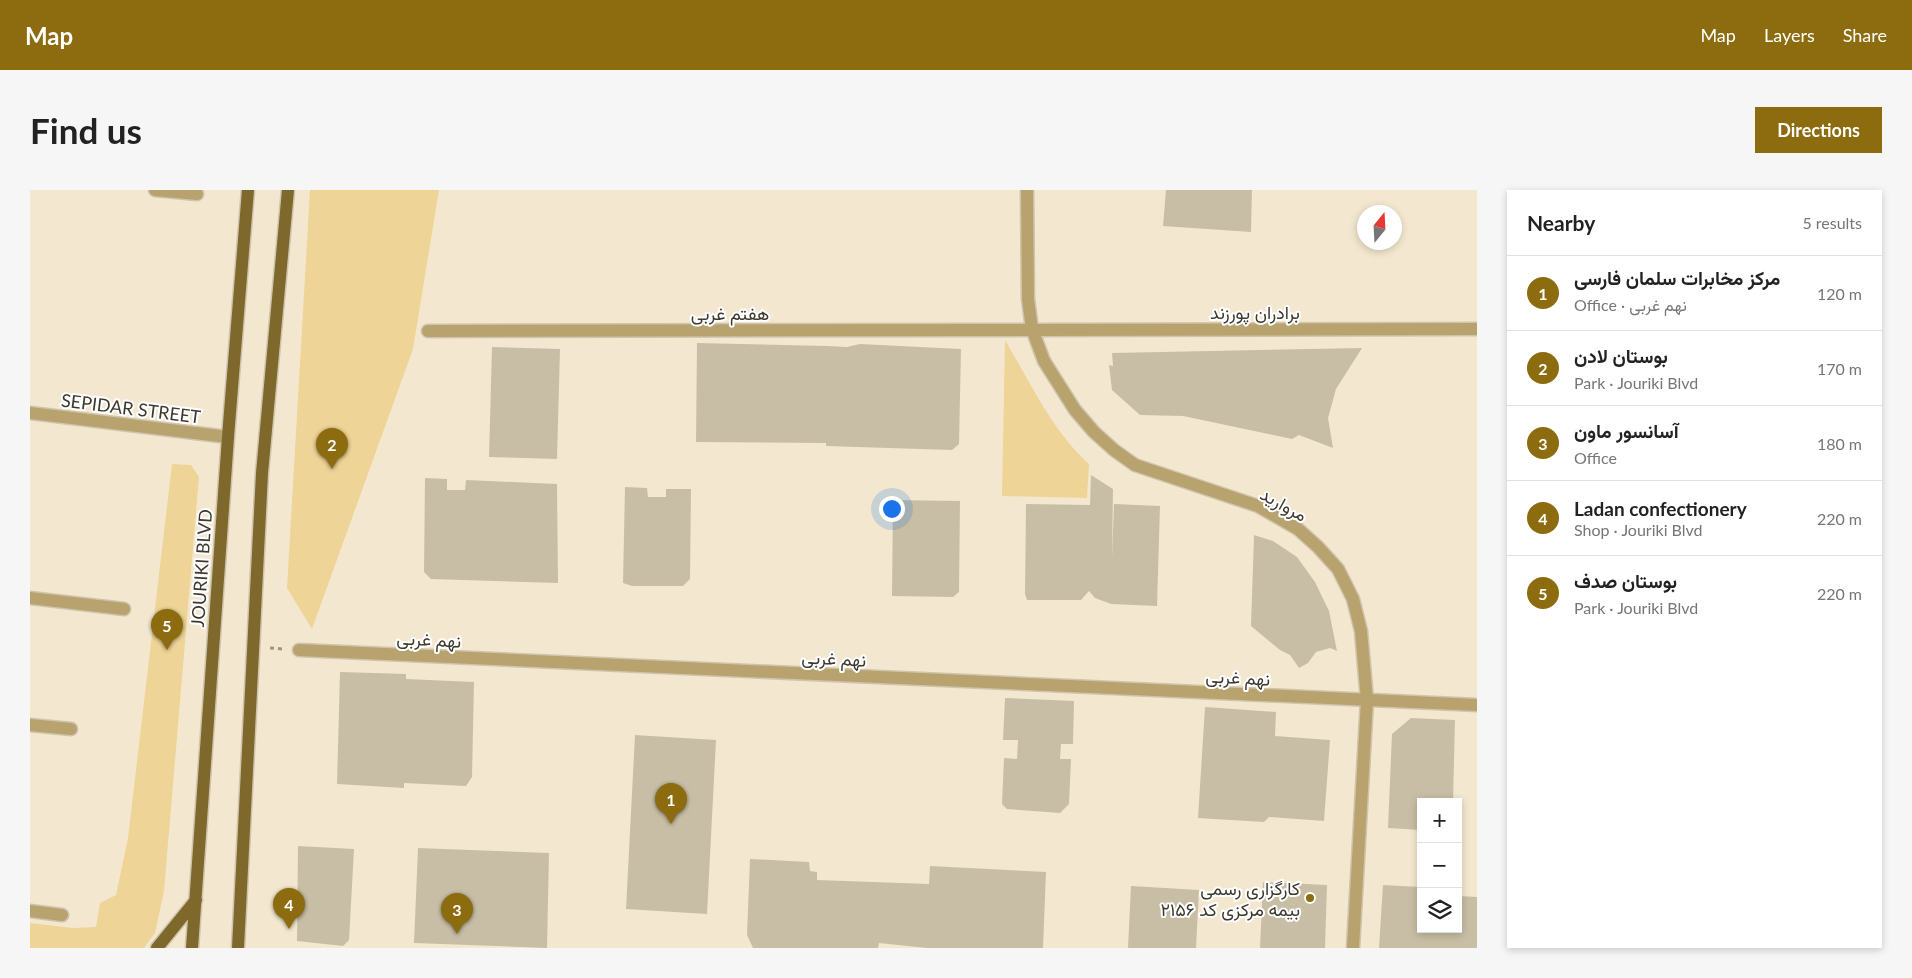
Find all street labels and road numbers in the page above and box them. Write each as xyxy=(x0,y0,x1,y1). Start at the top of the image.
street label: برادران پورزند xyxy=(1210,301,1300,325)
street label: هفتم غربی xyxy=(691,302,769,326)
street label: SEPIDAR STREET xyxy=(60,389,202,428)
street label: مروارید xyxy=(1256,482,1311,527)
street label: JOURIKI BLVD xyxy=(186,508,216,628)
street label: نهم غربی xyxy=(396,626,462,654)
street label: نهم غربی xyxy=(801,645,867,673)
street label: نهم غربی xyxy=(1205,664,1271,692)

